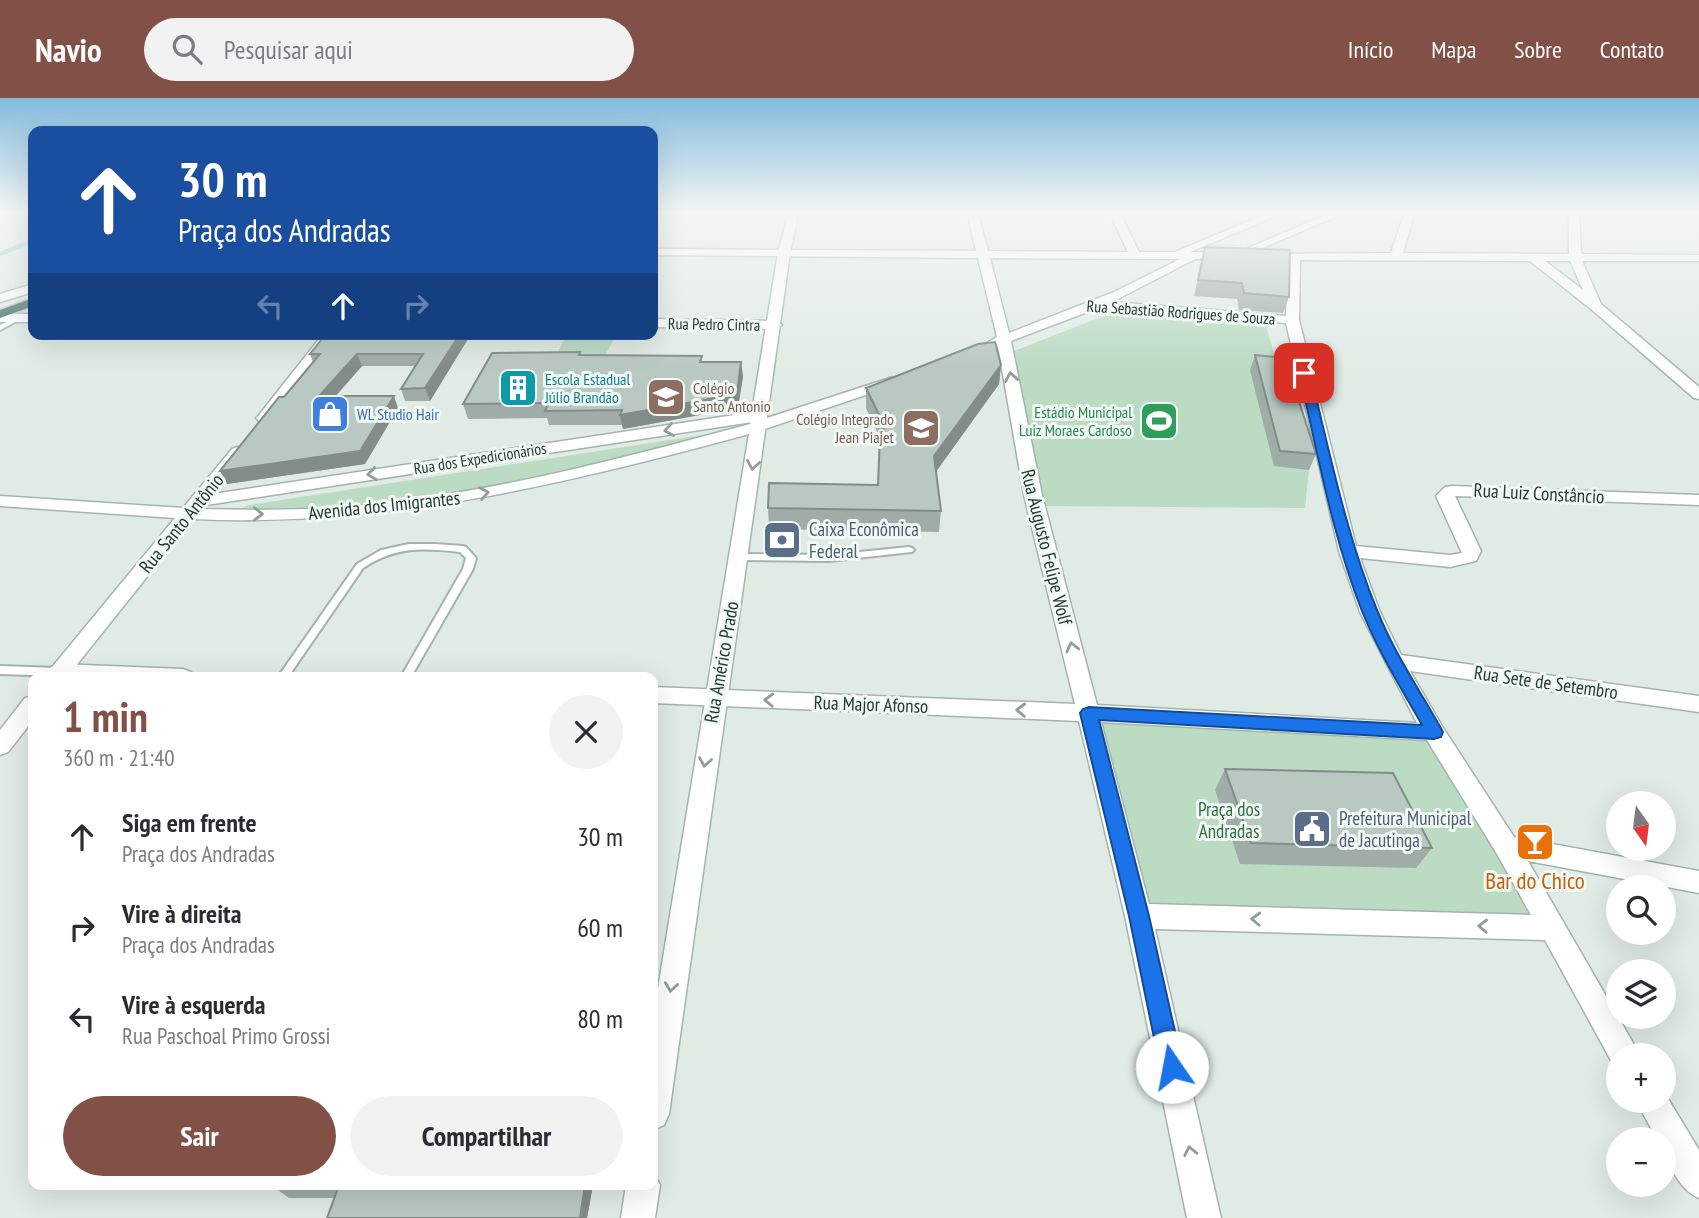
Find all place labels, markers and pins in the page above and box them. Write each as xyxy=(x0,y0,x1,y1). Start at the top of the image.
pin xyxy=(1274,343,1334,403)
building icon: Escola Estadual Júlio Brandão xyxy=(497,367,539,409)
place label: Escola Estadual Júlio Brandão xyxy=(544,369,630,407)
school or university icon: Colégio Santo Antonio xyxy=(645,376,687,418)
place label: Colégio Santo Antonio xyxy=(693,378,771,416)
shop icon: WL Studio Hair xyxy=(309,393,351,435)
sports icon: Estádio Municipal Luiz Moraes Cardoso xyxy=(1138,400,1180,442)
place label: Estádio Municipal Luiz Moraes Cardoso xyxy=(1019,402,1132,440)
place label: WL Studio Hair xyxy=(357,404,440,424)
school or university icon: Colégio Integrado Jean Piajet xyxy=(900,407,942,449)
place label: Colégio Integrado Jean Piajet xyxy=(796,409,895,447)
place label: Caixa Econômica Federal xyxy=(809,517,919,563)
bank icon: Caixa Econômica Federal xyxy=(761,519,803,561)
place label: Prefeitura Municipal de Jacutinga xyxy=(1339,806,1472,852)
public building icon: Prefeitura Municipal de Jacutinga xyxy=(1291,808,1333,850)
bar icon: Bar do Chico xyxy=(1514,821,1556,863)
place label: Bar do Chico xyxy=(1485,866,1585,895)

